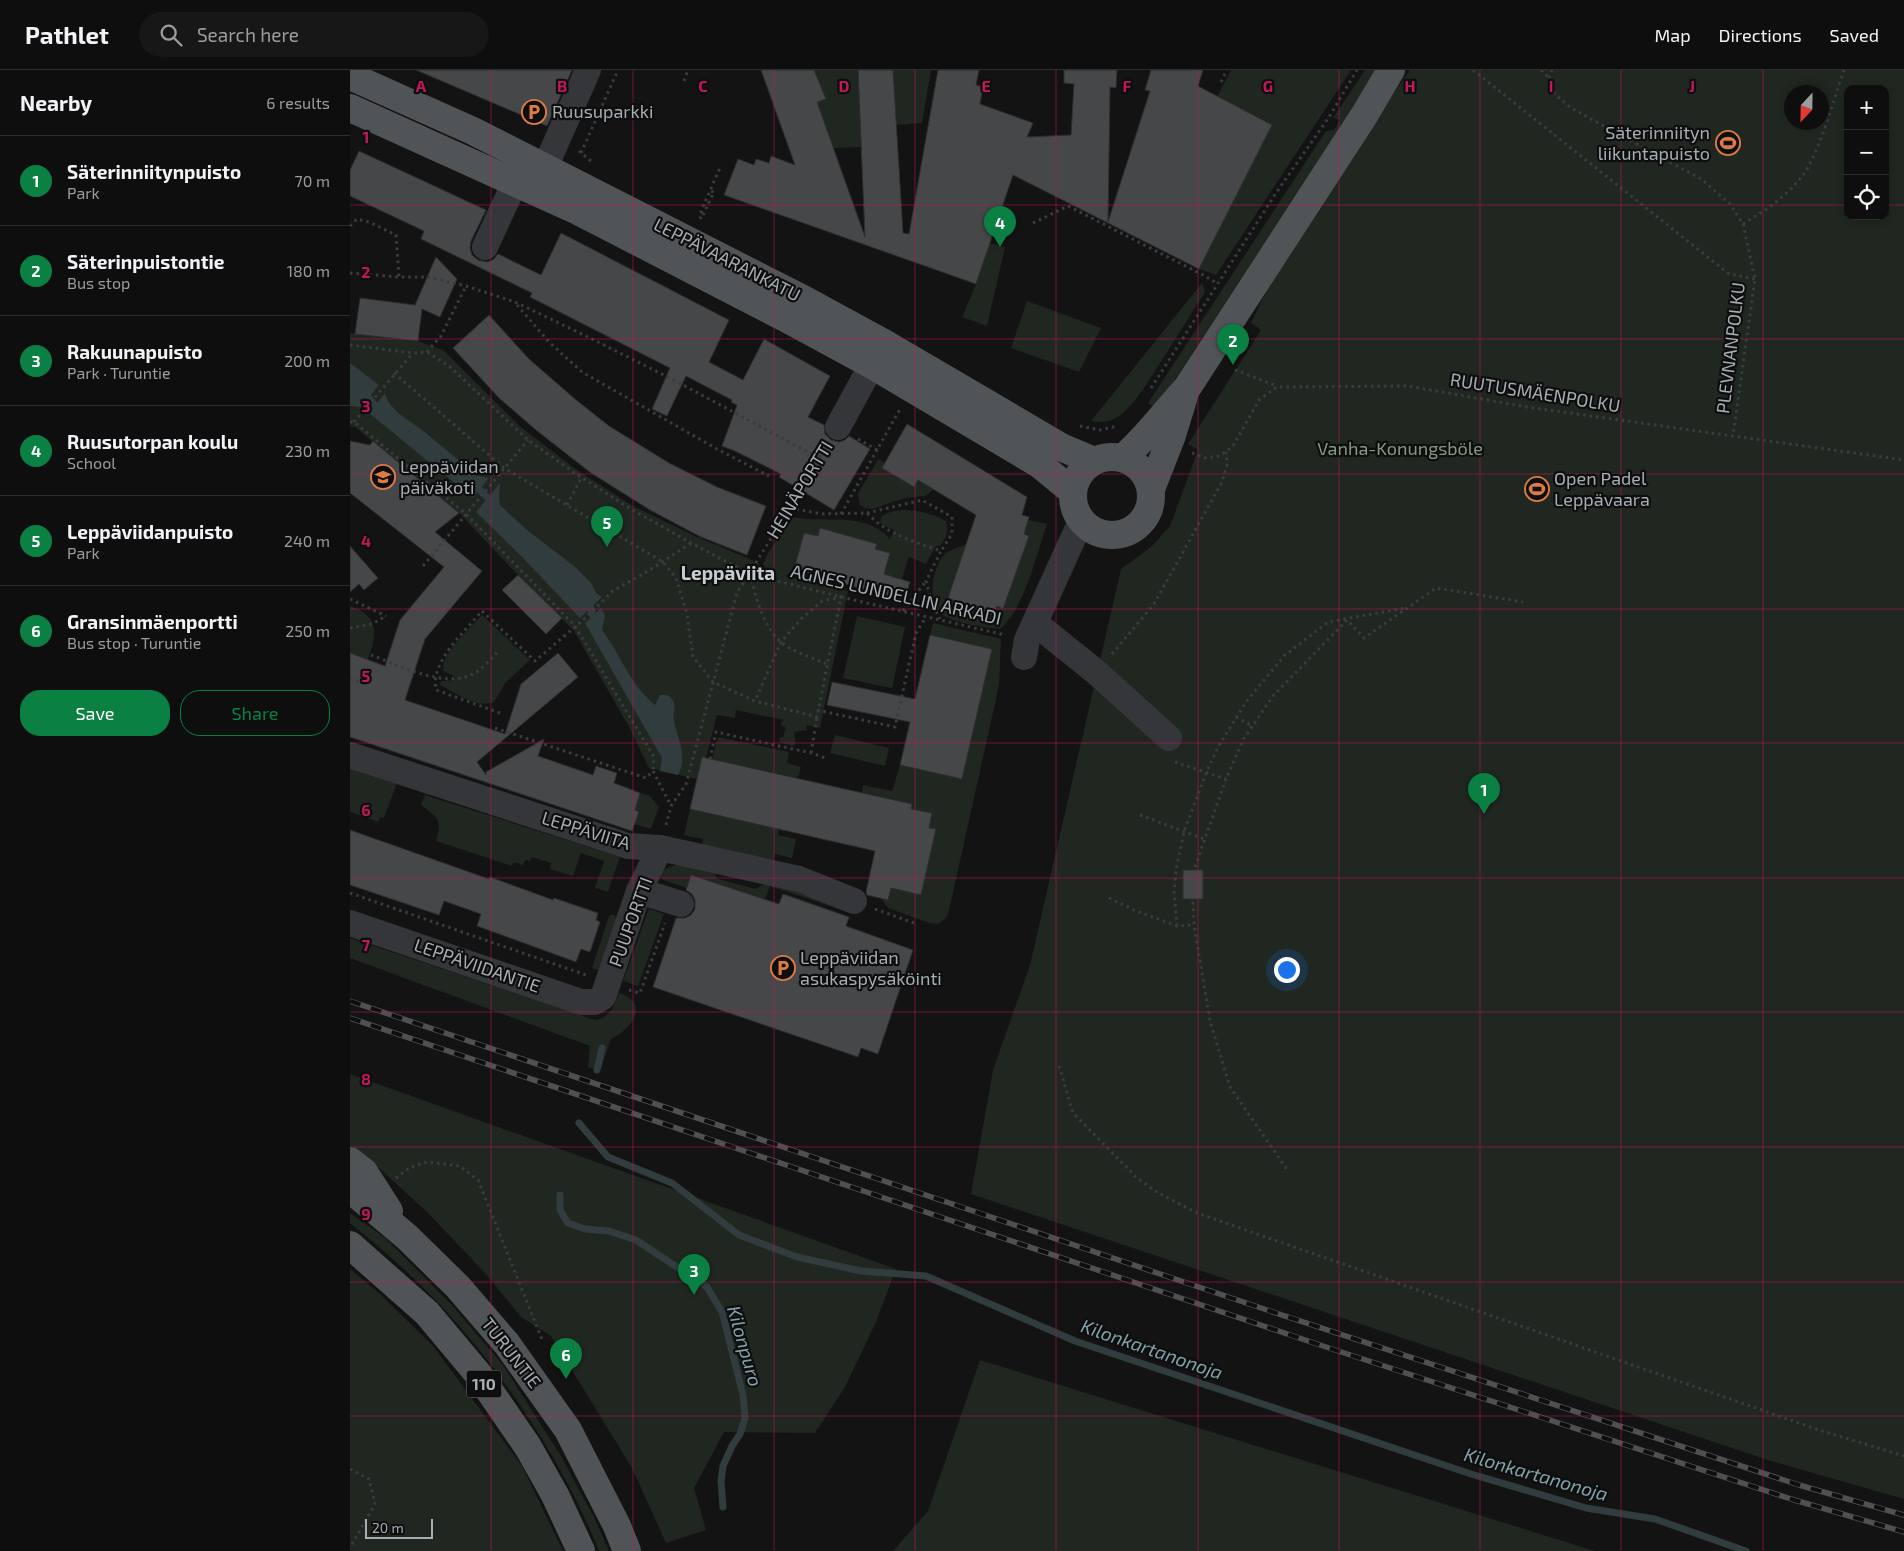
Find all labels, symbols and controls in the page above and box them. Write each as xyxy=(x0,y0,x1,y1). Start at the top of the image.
search box xyxy=(139,12,489,57)
text: Pathlet xyxy=(25,20,109,49)
icon: search xyxy=(157,21,185,49)
text: Search here xyxy=(197,23,299,46)
text: Map xyxy=(1654,24,1691,46)
text: Directions xyxy=(1719,24,1802,46)
text: Saved xyxy=(1830,24,1879,46)
text: A xyxy=(416,76,427,95)
text: B xyxy=(557,76,567,95)
text: C xyxy=(698,76,708,95)
text: D xyxy=(839,76,850,95)
text: E xyxy=(981,76,991,95)
text: F xyxy=(1123,76,1132,95)
text: G xyxy=(1263,76,1273,95)
text: H xyxy=(1404,76,1416,95)
text: I xyxy=(1549,76,1553,95)
text: J xyxy=(1689,76,1695,95)
north arrow xyxy=(1784,85,1829,130)
map controls xyxy=(1844,85,1889,220)
button: + xyxy=(1844,85,1889,130)
text: Nearby xyxy=(20,90,92,115)
text: 6 results xyxy=(266,93,330,112)
parking icon: Ruusuparkki xyxy=(521,99,547,125)
place label: Ruusuparkki xyxy=(552,100,653,122)
place label: Säterinniityn liikuntapuisto xyxy=(1598,121,1710,164)
text: 1 xyxy=(363,127,369,146)
sports icon: Säterinniityn liikuntapuisto xyxy=(1715,130,1741,156)
button: − xyxy=(1844,130,1889,175)
text: Säterinniitynpuisto xyxy=(67,160,241,183)
text: 1 xyxy=(33,171,39,190)
text: 70 m xyxy=(295,171,330,190)
button: locate xyxy=(1844,175,1889,220)
text: Park xyxy=(67,183,100,202)
pin: 4 xyxy=(984,206,1016,247)
street label: LEPPÄVAARANKATU xyxy=(651,213,804,306)
text: Säterinpuistontie xyxy=(67,250,224,273)
text: 2 xyxy=(31,261,41,280)
text: 180 m xyxy=(287,261,330,280)
text: 2 xyxy=(361,262,371,281)
text: Bus stop xyxy=(67,273,130,292)
street label: PLEVNANPOLKU xyxy=(1711,281,1749,415)
pin: 2 xyxy=(1217,324,1249,365)
text: Rakuunapuisto xyxy=(67,340,203,363)
text: 3 xyxy=(31,351,41,370)
text: 200 m xyxy=(284,351,330,370)
text: Park · Turuntie xyxy=(67,363,171,382)
street label: RUUTUSMÄENPOLKU xyxy=(1449,368,1622,416)
text: 3 xyxy=(361,396,371,415)
text: Ruusutorpan koulu xyxy=(67,430,238,453)
street label: HEINÄPORTTI xyxy=(761,437,837,542)
park label: Vanha-Konungsböle xyxy=(1317,437,1483,459)
text: 4 xyxy=(31,441,41,460)
text: 230 m xyxy=(285,441,330,460)
text: School xyxy=(67,453,116,472)
place label: Leppäviidan päiväkoti xyxy=(400,455,499,498)
school or university icon: Leppäviidan päiväkoti xyxy=(370,464,396,490)
place label: Open Padel Leppävaara xyxy=(1554,467,1650,510)
sports icon: Open Padel Leppävaara xyxy=(1524,476,1550,502)
pin: 5 xyxy=(591,506,623,547)
text: Leppäviidanpuisto xyxy=(67,520,233,543)
text: 5 xyxy=(32,531,40,550)
text: 240 m xyxy=(284,531,330,550)
text: 4 xyxy=(361,531,371,550)
text: Park xyxy=(67,543,100,562)
street label: AGNES LUNDELLIN ARKADI xyxy=(789,559,1004,629)
district label: Leppäviita xyxy=(681,561,775,584)
text: Gransinmäenportti xyxy=(67,610,238,633)
text: 6 xyxy=(31,621,41,640)
text: 250 m xyxy=(285,621,330,640)
text: Bus stop · Turuntie xyxy=(67,633,201,652)
text: 5 xyxy=(362,666,371,685)
button: Save xyxy=(20,690,170,736)
button: Share xyxy=(180,690,330,736)
pin: 1 xyxy=(1468,773,1500,814)
text: 6 xyxy=(361,800,371,819)
street label: LEPPÄVIITA xyxy=(539,806,634,854)
street label: PUUPORTTI xyxy=(604,874,656,969)
street label: LEPPÄVIIDANTIE xyxy=(411,933,543,997)
text: 7 xyxy=(362,935,371,954)
place label: Leppäviidan asukaspysäköinti xyxy=(800,946,942,989)
parking icon: Leppäviidan asukaspysäköinti xyxy=(770,955,796,981)
your location xyxy=(1274,957,1300,983)
text: 8 xyxy=(361,1069,371,1088)
text: 9 xyxy=(361,1204,371,1223)
pin: 3 xyxy=(678,1254,710,1295)
water label: Kilonpuro xyxy=(723,1303,768,1389)
street label: TURUNTIE xyxy=(477,1313,546,1392)
water label: Kilonkartanonoja xyxy=(1078,1313,1226,1384)
pin: 6 xyxy=(550,1338,582,1379)
road number: 110 xyxy=(466,1370,502,1398)
water label: Kilonkartanonoja xyxy=(1462,1442,1611,1505)
scale bar xyxy=(365,1516,432,1539)
text: 20 m xyxy=(372,1519,404,1536)

